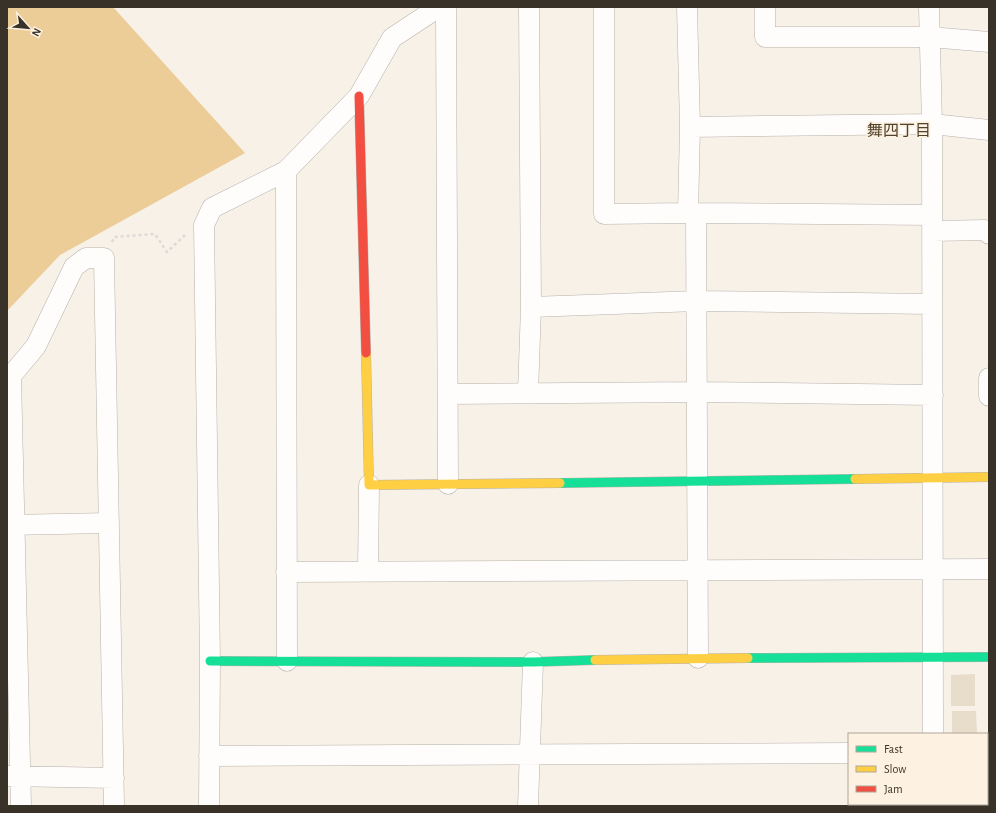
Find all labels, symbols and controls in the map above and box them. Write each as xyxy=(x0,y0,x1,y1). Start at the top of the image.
north arrow xyxy=(8,8,48,48)
text: N xyxy=(30,26,43,38)
district label: 舞四丁目 xyxy=(867,122,931,139)
legend xyxy=(848,733,988,805)
text: Fast xyxy=(884,743,903,755)
text: Slow xyxy=(884,763,906,775)
text: Jam xyxy=(884,783,903,795)

